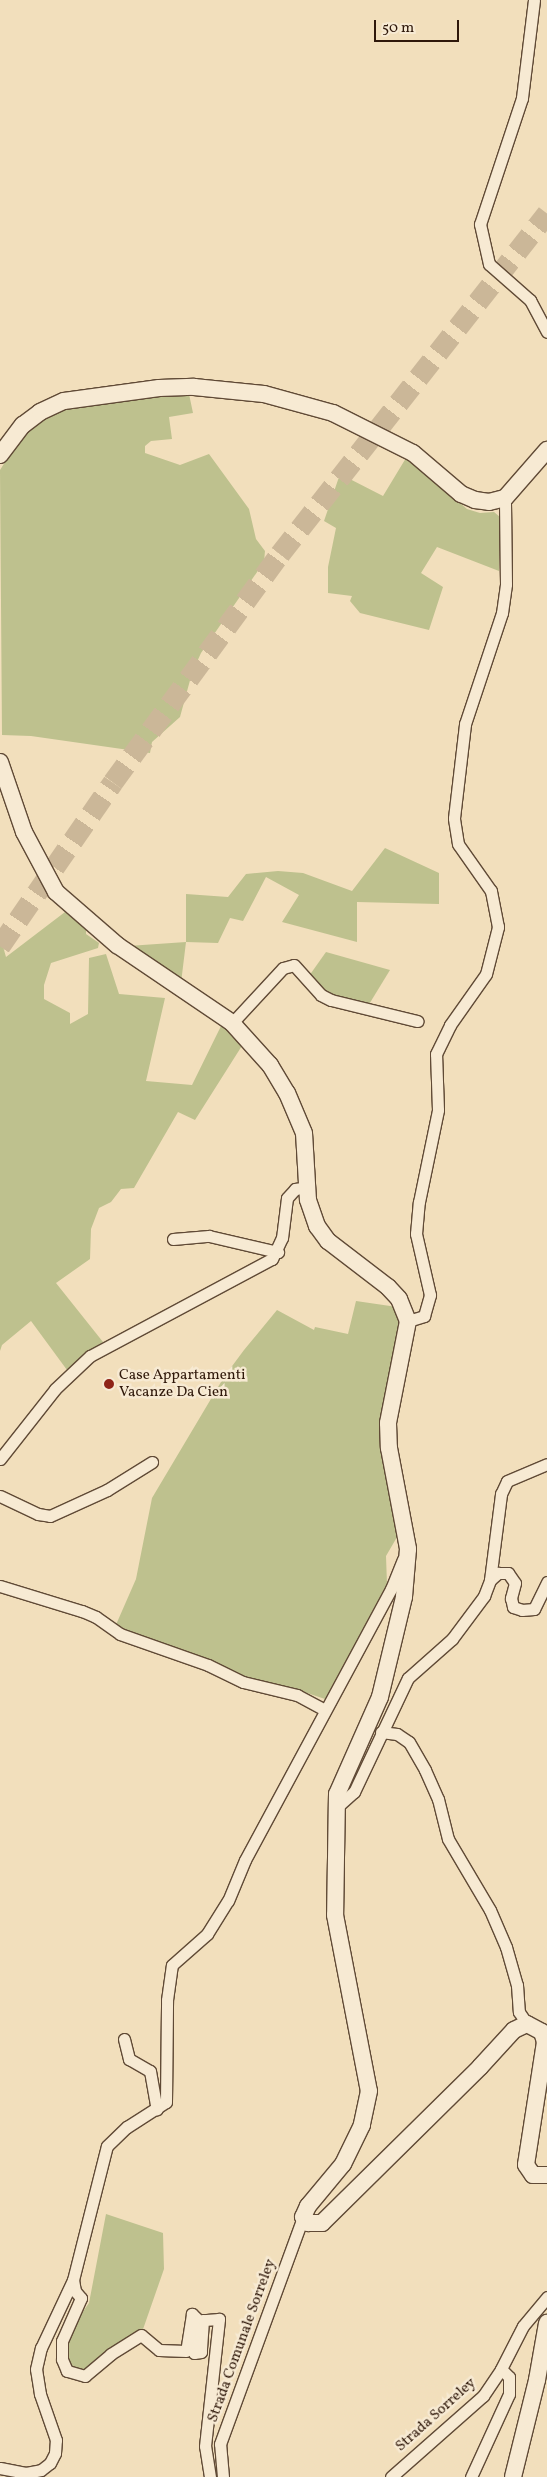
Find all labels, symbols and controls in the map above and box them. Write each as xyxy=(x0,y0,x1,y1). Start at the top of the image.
scale bar xyxy=(377,10,462,42)
text: 50 m xyxy=(382,18,414,39)
place label: Case Appartamenti Vacanze Da Cien xyxy=(119,1366,246,1401)
marker: Case Appartamenti Vacanze Da Cien xyxy=(103,1378,115,1390)
street label: Strada Comunale Sorreley xyxy=(204,2257,280,2425)
street label: Strada Sorreley xyxy=(392,2374,480,2456)

